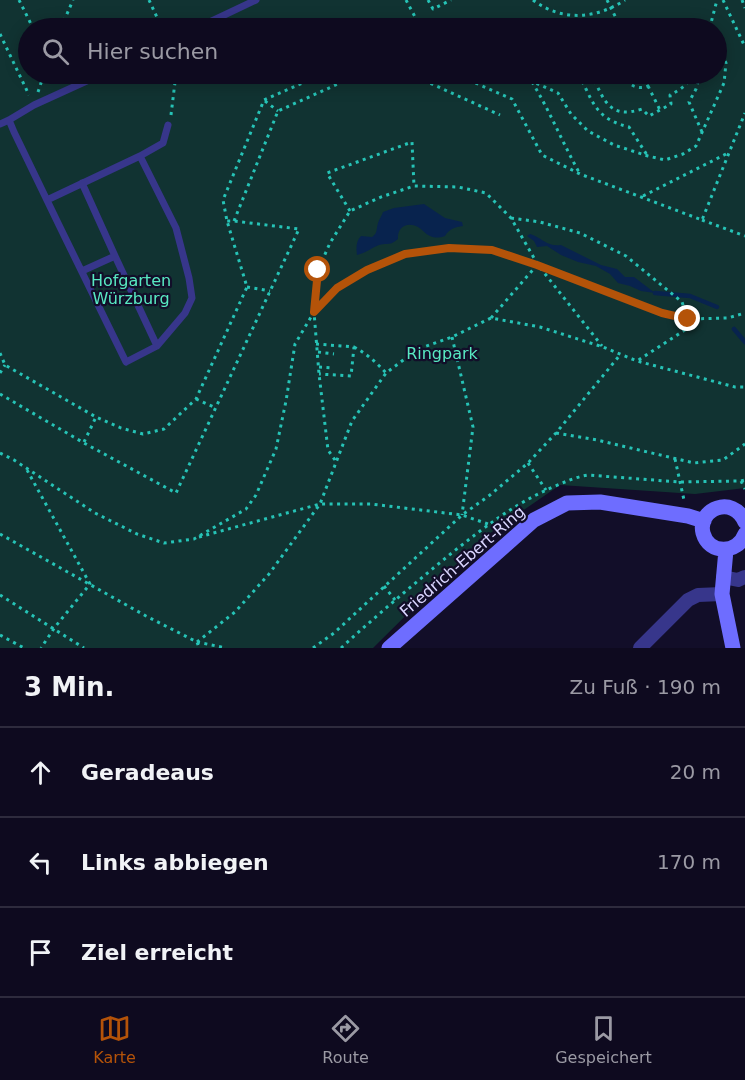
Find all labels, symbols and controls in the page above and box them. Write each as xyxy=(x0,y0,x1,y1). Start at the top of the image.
search box xyxy=(18,18,727,84)
icon: search xyxy=(39,35,72,68)
text: Hier suchen xyxy=(87,39,218,64)
route start xyxy=(304,256,330,282)
park label: Hofgarten Würzburg xyxy=(91,271,171,308)
route end xyxy=(674,305,700,331)
park label: Ringpark xyxy=(406,344,479,363)
street label: Friedrich-Ebert-Ring xyxy=(396,502,529,621)
text: 3 Min. xyxy=(24,672,114,702)
text: Zu Fuß · 190 m xyxy=(569,675,721,699)
icon: ahead xyxy=(24,756,57,789)
text: Geradeaus xyxy=(81,760,214,785)
text: 20 m xyxy=(670,760,721,784)
icon: left xyxy=(24,846,57,879)
text: Links abbiegen xyxy=(81,850,269,875)
text: 170 m xyxy=(657,850,721,874)
icon: arrive xyxy=(24,936,57,969)
text: Ziel erreicht xyxy=(81,940,233,965)
tab: Karte xyxy=(93,1012,136,1067)
tab: Route xyxy=(322,1012,369,1067)
tab: Gespeichert xyxy=(555,1012,652,1067)

